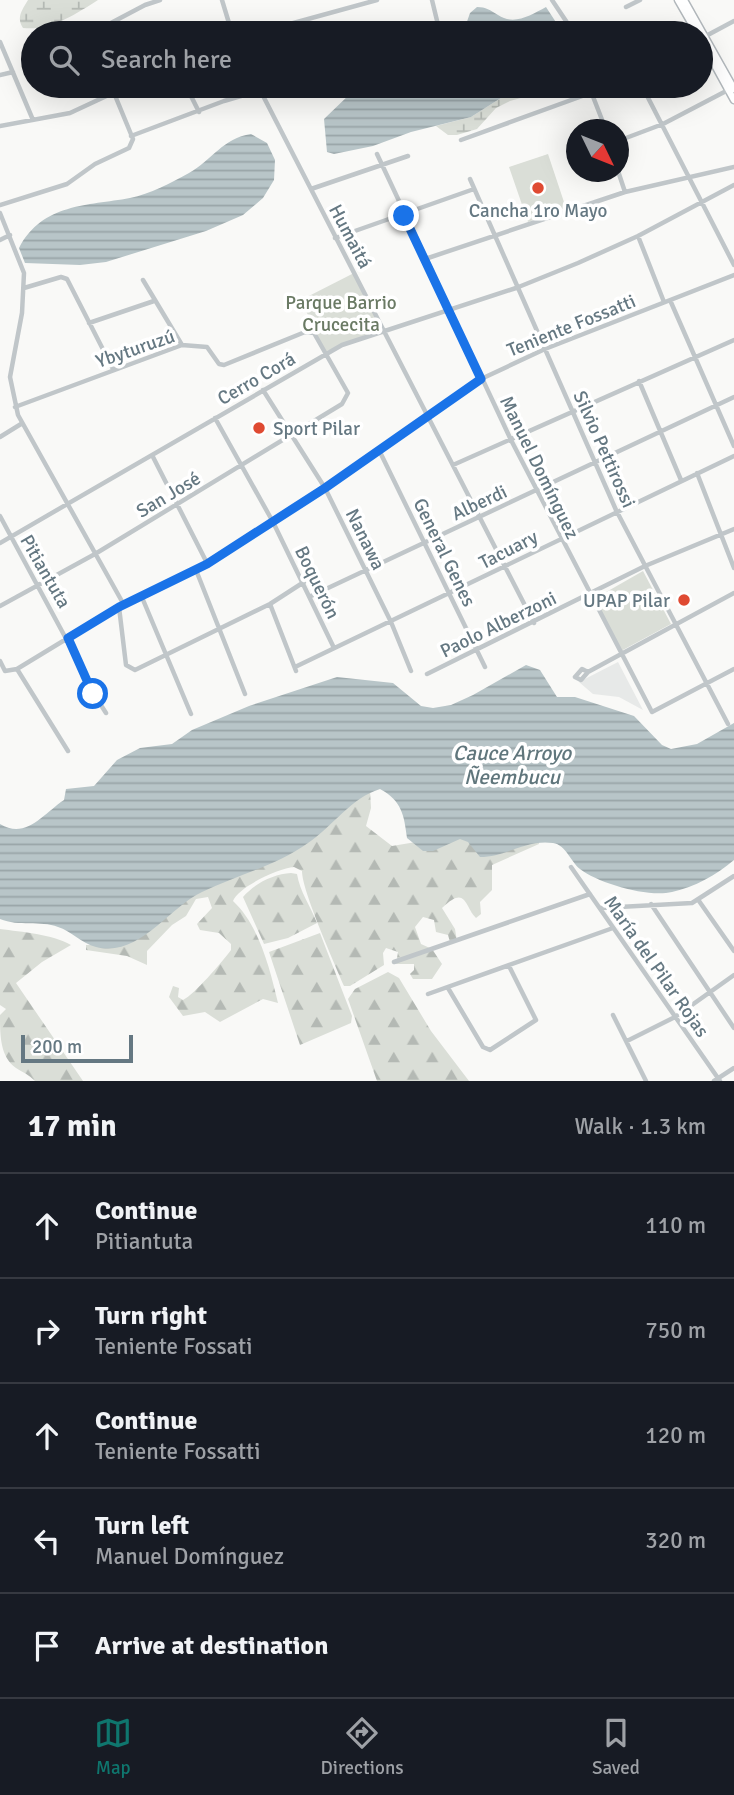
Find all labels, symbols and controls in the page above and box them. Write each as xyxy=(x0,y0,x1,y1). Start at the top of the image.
search box xyxy=(21,21,713,98)
icon: search xyxy=(45,41,83,79)
text: Search here xyxy=(101,44,232,76)
north arrow xyxy=(566,119,629,182)
marker: Cancha 1ro Mayo xyxy=(530,180,546,196)
place label: Cancha 1ro Mayo xyxy=(469,199,607,223)
street label: Humaitá xyxy=(323,200,377,273)
route end xyxy=(388,200,419,231)
street label: Teniente Fossatti xyxy=(503,289,639,363)
park label: Parque Barrio Crucecita xyxy=(285,291,397,337)
street label: Ybyturuzú xyxy=(93,324,178,374)
street label: Cerro Corá xyxy=(213,347,300,411)
street label: Silvio Pettirossi xyxy=(568,387,641,512)
street label: Manuel Domínguez xyxy=(494,392,584,543)
place label: Sport Pilar xyxy=(273,417,360,441)
marker: Sport Pilar xyxy=(251,420,267,436)
street label: San José xyxy=(132,466,205,523)
street label: Alberdi xyxy=(448,480,511,526)
street label: General Genes xyxy=(408,494,481,611)
street label: Nanawa xyxy=(340,505,390,574)
street label: Tacuary xyxy=(475,525,542,575)
street label: Pitiantuta xyxy=(14,530,76,613)
street label: Boquerón xyxy=(289,542,345,623)
street label: Paolo Alberzoni xyxy=(436,586,561,663)
place label: UPAP Pilar xyxy=(583,589,670,613)
marker: UPAP Pilar xyxy=(676,592,692,608)
route start xyxy=(77,678,108,709)
water label: Cauce Arroyo Ñeembucu xyxy=(453,740,572,790)
street label: María del Pilar Rojas xyxy=(598,891,714,1042)
scale bar xyxy=(21,1032,133,1064)
text: 200 m xyxy=(32,1035,82,1059)
text: 17 min xyxy=(28,1108,117,1145)
text: Walk · 1.3 km xyxy=(574,1112,706,1141)
text: Continue xyxy=(95,1195,197,1227)
icon: ahead xyxy=(28,1207,66,1245)
text: 110 m xyxy=(645,1211,706,1240)
text: Pitiantuta xyxy=(95,1227,193,1256)
text: Turn right xyxy=(95,1300,207,1332)
icon: right xyxy=(28,1312,66,1350)
text: 750 m xyxy=(645,1316,706,1345)
text: Teniente Fossati xyxy=(95,1332,252,1361)
text: Continue xyxy=(95,1405,197,1437)
icon: ahead xyxy=(28,1417,66,1455)
text: 120 m xyxy=(645,1421,706,1450)
text: Teniente Fossatti xyxy=(95,1437,261,1466)
text: Turn left xyxy=(95,1510,189,1542)
icon: left xyxy=(28,1522,66,1560)
text: 320 m xyxy=(645,1526,706,1555)
text: Manuel Domínguez xyxy=(95,1542,284,1571)
icon: arrive xyxy=(28,1627,66,1665)
text: Arrive at destination xyxy=(95,1630,328,1662)
tab: Map xyxy=(94,1714,132,1780)
tab: Directions xyxy=(321,1714,404,1780)
tab: Saved xyxy=(592,1714,640,1780)

